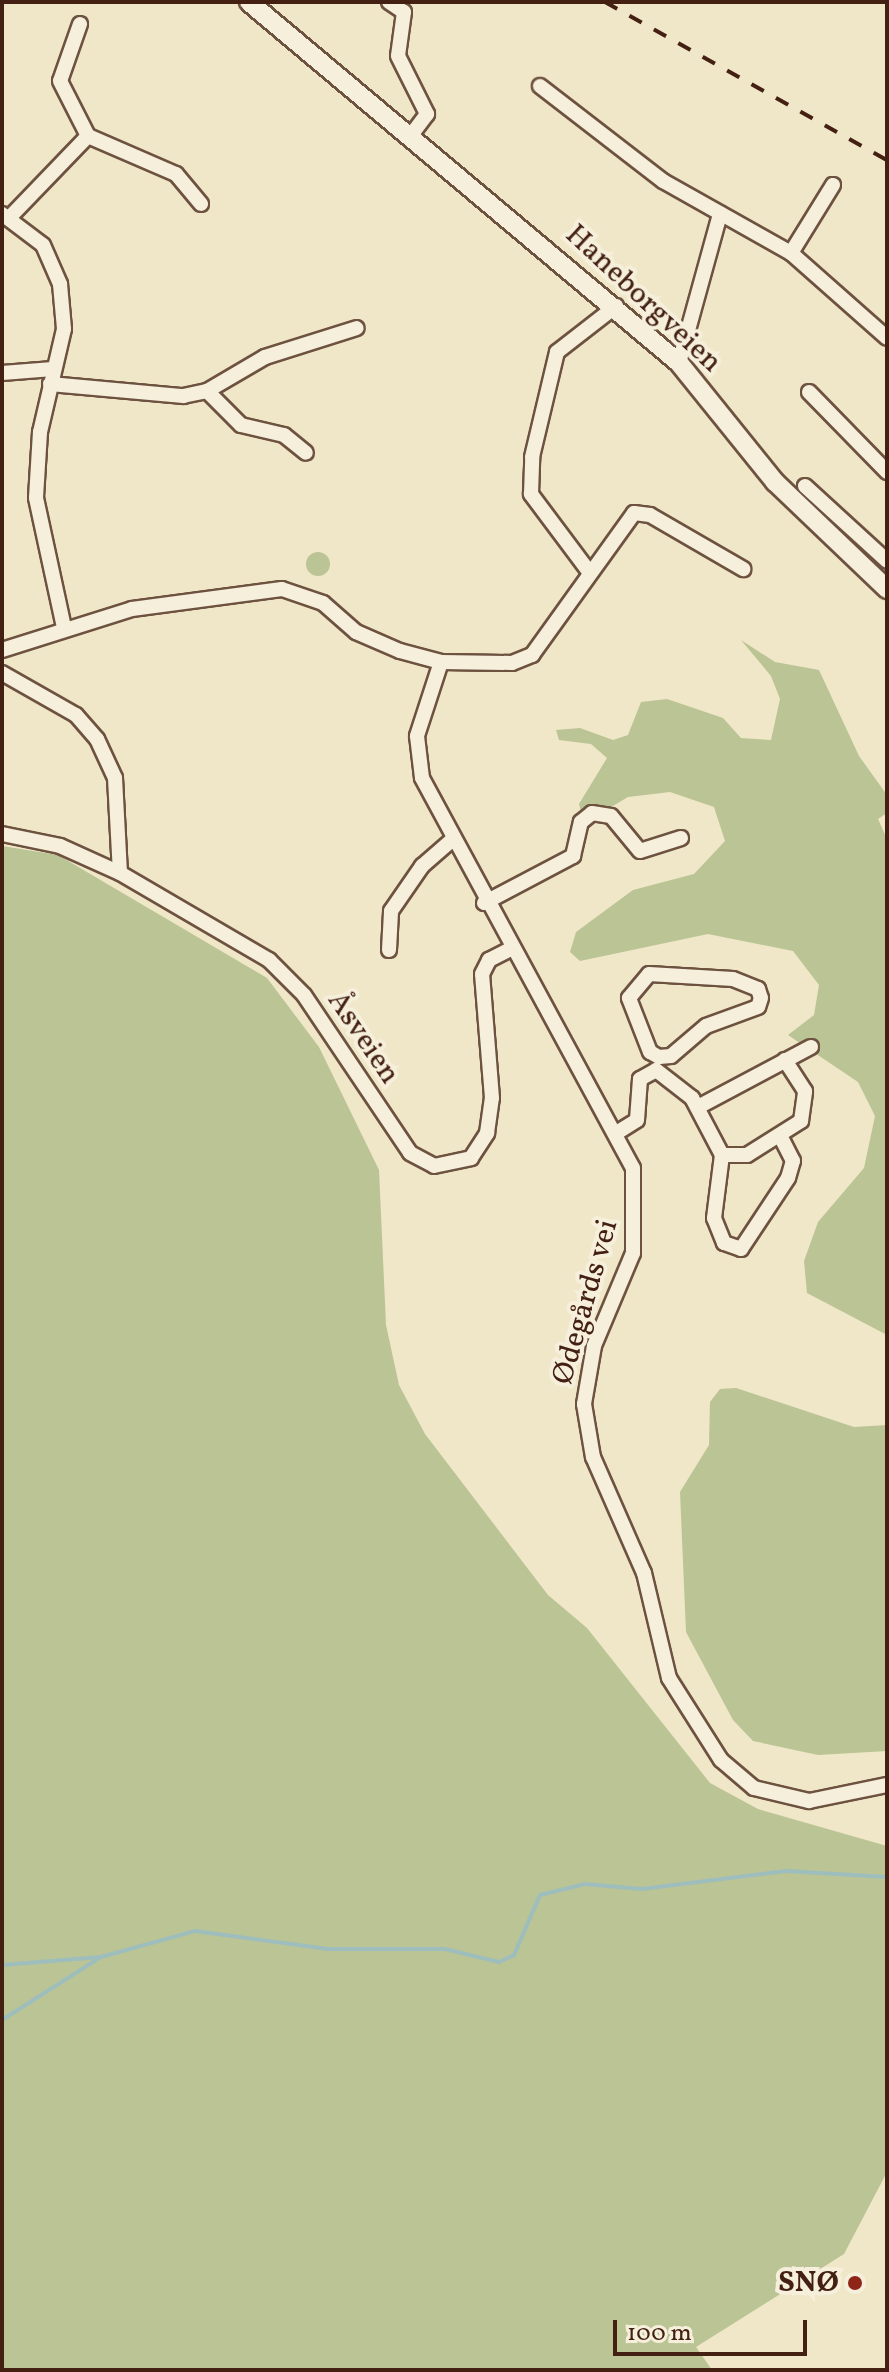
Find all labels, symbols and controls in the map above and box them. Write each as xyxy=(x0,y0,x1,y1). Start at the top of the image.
street label: Haneborgveien xyxy=(557,217,729,381)
street label: Åsveien xyxy=(319,985,407,1091)
street label: Ødegårds vei xyxy=(545,1215,627,1389)
place label: SNØ xyxy=(778,2265,839,2301)
marker: SNØ xyxy=(846,2274,864,2292)
scale bar xyxy=(617,2304,811,2354)
text: 100 m xyxy=(627,2317,692,2351)

